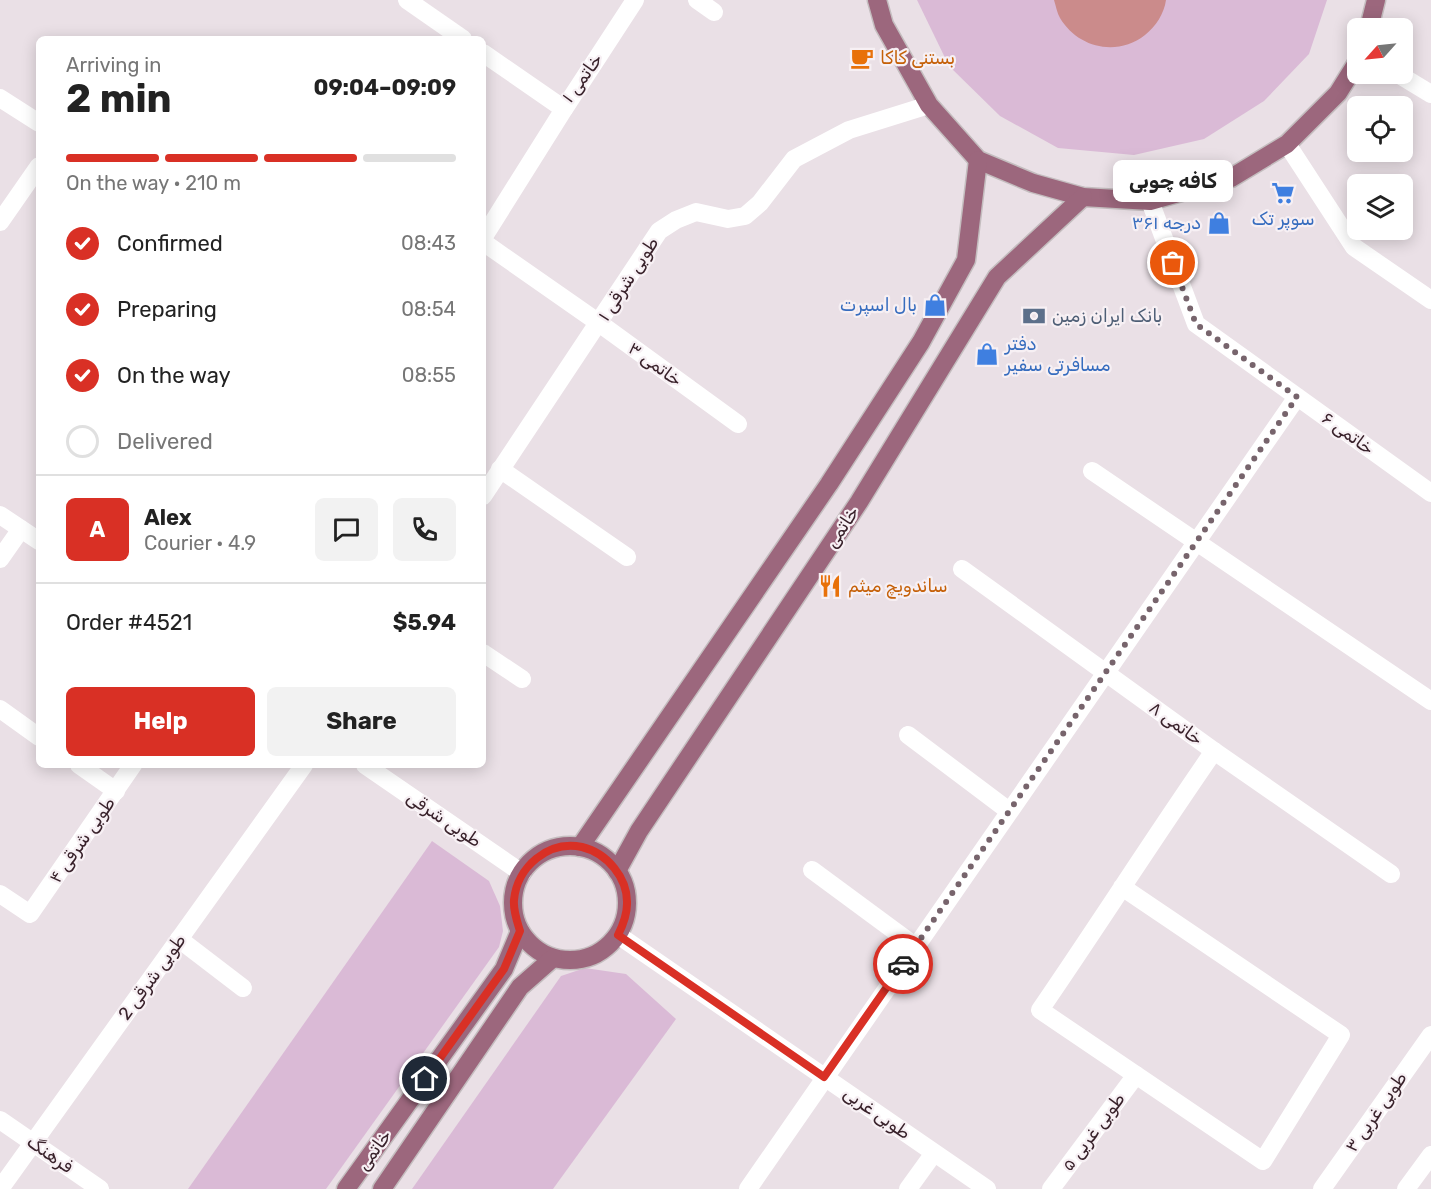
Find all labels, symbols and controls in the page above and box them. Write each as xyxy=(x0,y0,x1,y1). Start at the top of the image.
north arrow xyxy=(1347,18,1413,84)
map controls xyxy=(1347,18,1413,240)
cafe icon: بستنی کاکا xyxy=(849,45,875,71)
place label: بستنی کاکا xyxy=(880,47,955,69)
street label: خاتمی ۱ xyxy=(557,49,607,107)
text: Arriving in xyxy=(66,53,161,77)
text: 09:04–09:09 xyxy=(314,74,456,101)
text: 2 min xyxy=(66,76,172,122)
button: locate xyxy=(1347,96,1413,162)
callout: کافه چوبی xyxy=(1113,161,1233,203)
text: کافه چوبی xyxy=(1129,169,1217,193)
text: On the way · 210 m xyxy=(66,171,241,195)
button: layers xyxy=(1347,174,1413,240)
supermarket icon: سوپر تک xyxy=(1270,180,1296,206)
place label: سوپر تک xyxy=(1251,208,1315,231)
shop icon: ۳۶۱ درجه xyxy=(1206,210,1232,236)
place label: ۳۶۱ درجه xyxy=(1132,212,1201,234)
icon: check xyxy=(66,227,99,260)
text: Confirmed xyxy=(117,230,223,257)
text: 08:43 xyxy=(401,231,456,255)
street label: طوبی شرقی ۱ xyxy=(593,233,663,325)
pin xyxy=(1147,237,1198,288)
icon: bag xyxy=(1156,246,1189,279)
shop icon: بال اسپرت xyxy=(922,292,948,318)
icon: check xyxy=(66,293,99,326)
place label: بال اسپرت xyxy=(840,294,917,317)
text: Preparing xyxy=(117,296,217,323)
text: 08:54 xyxy=(401,297,456,321)
bank icon: بانک ایران زمین xyxy=(1021,303,1047,329)
place label: بانک ایران زمین xyxy=(1052,305,1162,327)
place label: دفتر مسافرتی سفیر xyxy=(1004,333,1111,376)
street label: خاتمی ۳ xyxy=(624,337,686,391)
shop icon: دفتر مسافرتی سفیر xyxy=(974,341,1000,367)
icon: check xyxy=(66,359,99,392)
text: On the way xyxy=(117,362,231,389)
text: 08:55 xyxy=(402,363,456,387)
street label: خاتمی ۶ xyxy=(1318,407,1378,459)
text: Delivered xyxy=(117,428,213,455)
button: chat xyxy=(315,498,378,561)
button: phone xyxy=(393,498,456,561)
street label: خاتمی xyxy=(820,502,864,552)
text: Alex xyxy=(144,504,192,531)
text: A xyxy=(90,516,105,543)
text: Courier · 4.9 xyxy=(144,531,256,555)
restaurant icon: ساندویچ میثم xyxy=(817,573,843,599)
place label: ساندویچ میثم xyxy=(848,575,948,599)
text: Order #4521 xyxy=(66,609,192,636)
text: $5.94 xyxy=(393,609,456,636)
button: Help xyxy=(66,687,255,756)
button: Share xyxy=(267,687,456,756)
street label: خاتمی ۸ xyxy=(1145,696,1207,750)
street label: طوبی شرقی xyxy=(402,786,486,852)
street label: طوبی شرقی ۴ xyxy=(44,793,120,887)
street label: طوبی شرقی 2 xyxy=(114,930,190,1024)
courier xyxy=(873,934,933,994)
icon: car xyxy=(887,948,920,981)
pin xyxy=(399,1053,450,1104)
icon: home xyxy=(408,1062,441,1095)
street label: طوبی غربی ۳ xyxy=(1340,1068,1412,1156)
street label: طوبی غربی xyxy=(839,1082,915,1144)
street label: طوبی غربی ۵ xyxy=(1056,1088,1130,1176)
street label: خاتمی xyxy=(352,1125,396,1175)
street label: فرهنگ xyxy=(23,1130,77,1178)

